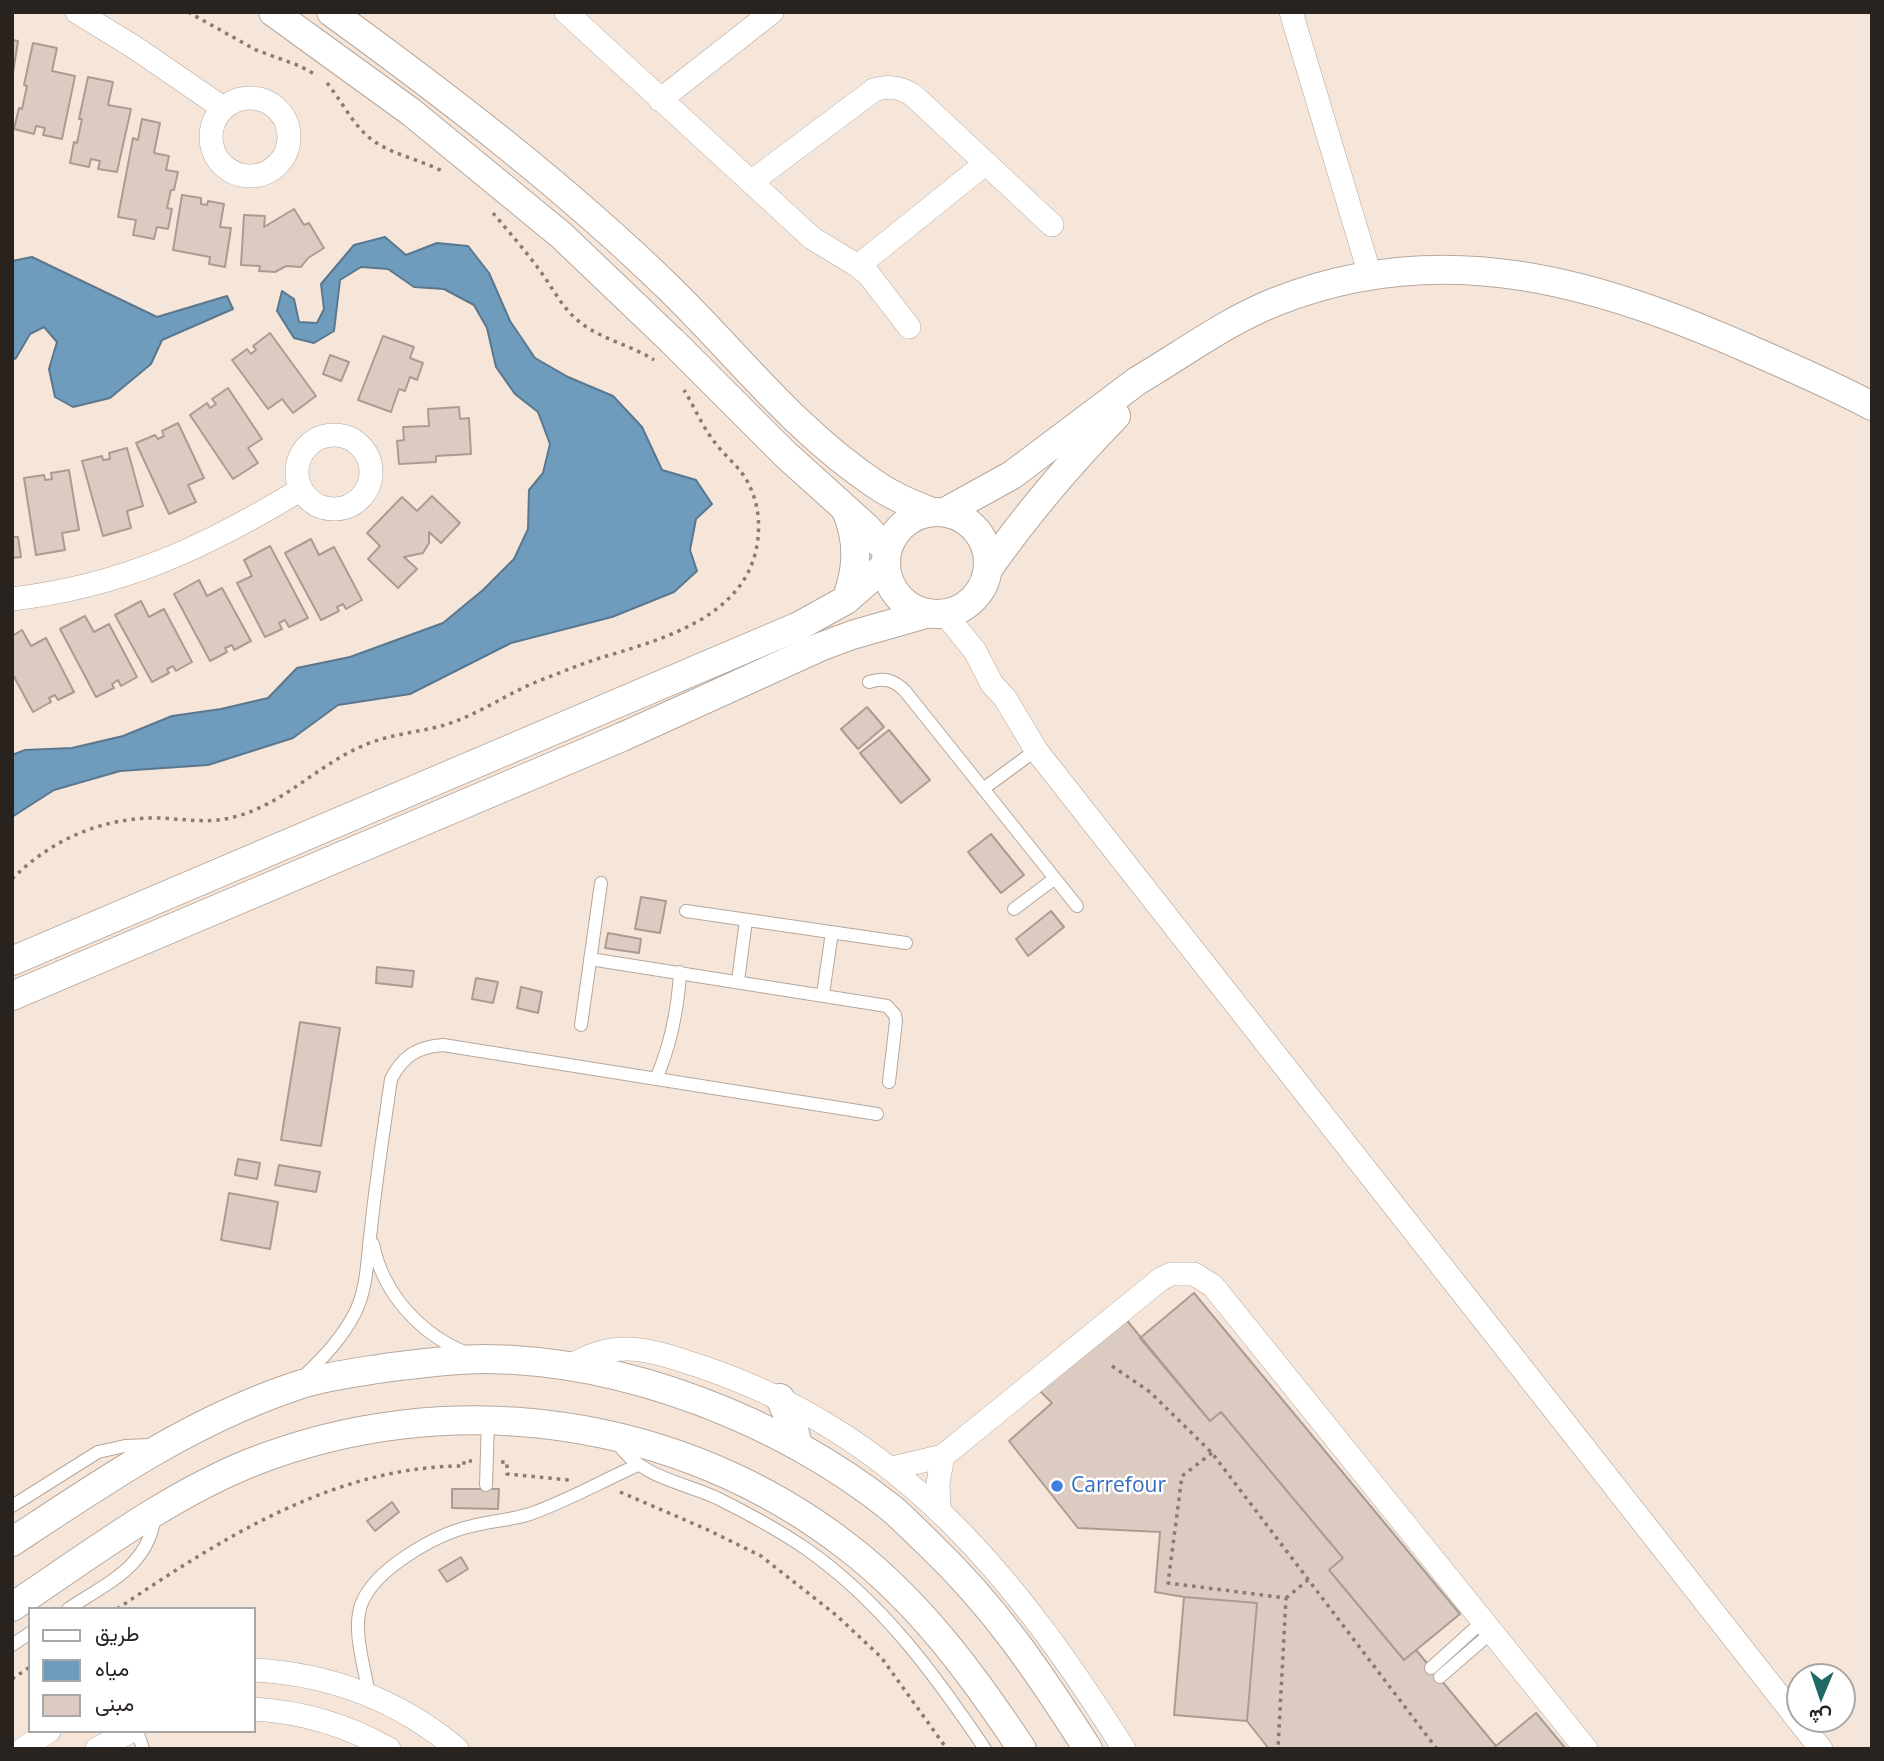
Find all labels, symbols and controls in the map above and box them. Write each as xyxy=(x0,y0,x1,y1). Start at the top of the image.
place label: Carrefour xyxy=(1071,1473,1166,1499)
marker: Carrefour xyxy=(1049,1478,1065,1494)
legend xyxy=(28,1607,256,1733)
text: طريق xyxy=(95,1619,140,1647)
text: مياه xyxy=(95,1654,129,1682)
north arrow xyxy=(1786,1663,1856,1733)
text: مبنى xyxy=(95,1689,134,1717)
text: ش xyxy=(1808,1704,1832,1730)

